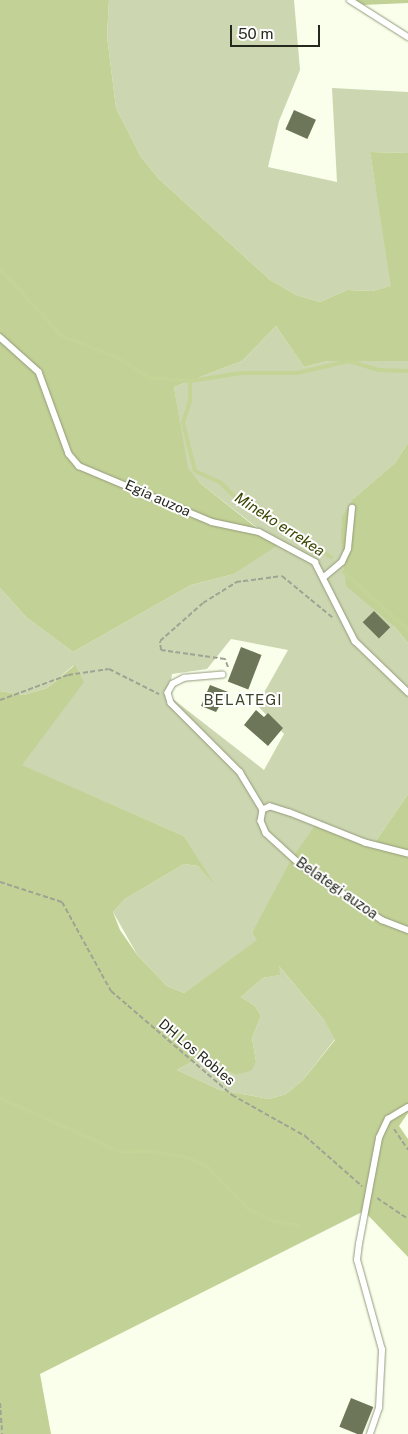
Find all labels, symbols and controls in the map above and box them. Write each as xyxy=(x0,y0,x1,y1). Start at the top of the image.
scale bar xyxy=(233,15,323,47)
text: 50 m xyxy=(238,25,273,42)
street label: Egia auzoa xyxy=(123,476,193,520)
water label: Mineko errekea xyxy=(232,488,328,560)
district label: BELATEGI xyxy=(202,691,284,709)
street label: Belategi auzoa xyxy=(293,854,381,922)
street label: DH Los Robles xyxy=(155,1015,239,1089)

